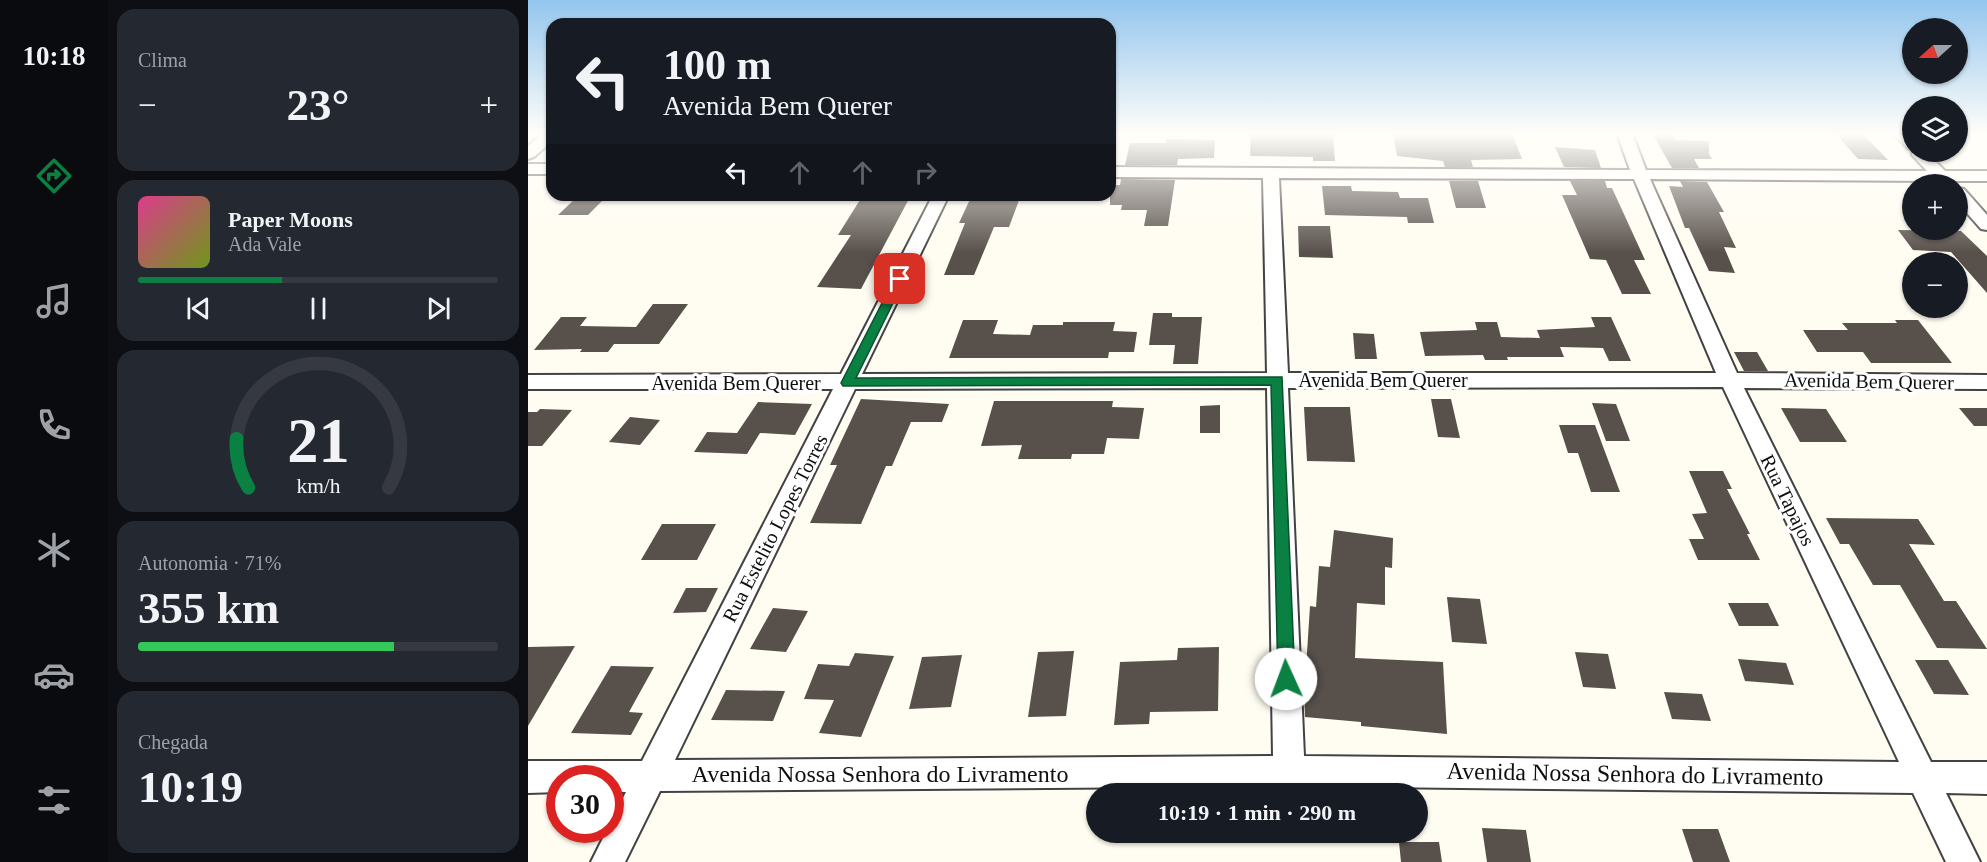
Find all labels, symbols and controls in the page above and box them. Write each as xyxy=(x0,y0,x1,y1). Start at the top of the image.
north arrow xyxy=(1902,18,1968,84)
map controls xyxy=(1902,18,1968,318)
text: 10:18 xyxy=(23,41,86,71)
icon: left xyxy=(564,42,642,120)
text: 100 m xyxy=(663,42,772,88)
text: Clima xyxy=(138,49,187,71)
text: 23° xyxy=(287,80,350,130)
text: − xyxy=(138,87,157,123)
text: + xyxy=(479,87,498,123)
text: Avenida Bem Querer xyxy=(663,91,892,121)
button: layers xyxy=(1902,96,1968,162)
icon: directions xyxy=(33,155,75,197)
icon: left xyxy=(720,156,753,189)
icon: ahead xyxy=(783,156,816,189)
icon: ahead xyxy=(846,156,879,189)
icon: right xyxy=(909,156,942,189)
button: + xyxy=(1902,174,1968,240)
text: Paper Moons xyxy=(228,207,353,232)
text: Ada Vale xyxy=(228,233,302,255)
button: − xyxy=(1902,252,1968,318)
pin xyxy=(874,253,925,304)
icon: arrive xyxy=(883,262,916,295)
icon: music xyxy=(33,280,75,322)
icon: previous xyxy=(182,292,215,325)
icon: pause xyxy=(302,292,335,325)
icon: next xyxy=(422,292,455,325)
street label: Avenida Bem Querer xyxy=(1298,369,1468,391)
street label: Avenida Bem Querer xyxy=(1784,369,1954,393)
street label: Avenida Bem Querer xyxy=(651,372,821,394)
icon: phone xyxy=(33,404,75,446)
text: 21 xyxy=(287,406,349,475)
street label: Rua Estelito Lopes Torres xyxy=(718,430,833,626)
street label: Rua Tapajos xyxy=(1756,451,1820,550)
text: km/h xyxy=(296,474,340,498)
icon: climate xyxy=(33,529,75,571)
text: Autonomia · 71% xyxy=(138,552,281,574)
text: 355 km xyxy=(138,583,279,633)
position arrow xyxy=(1254,647,1318,711)
icon: car xyxy=(33,654,75,696)
text: Chegada xyxy=(138,731,208,753)
street label: Avenida Nossa Senhora do Livramento xyxy=(1446,758,1824,790)
street label: Avenida Nossa Senhora do Livramento xyxy=(692,761,1068,787)
text: 10:19 xyxy=(138,762,243,812)
speed limit sign: 30 xyxy=(546,765,624,843)
icon: filters xyxy=(33,779,75,821)
text: 10:19 · 1 min · 290 m xyxy=(1158,800,1356,825)

